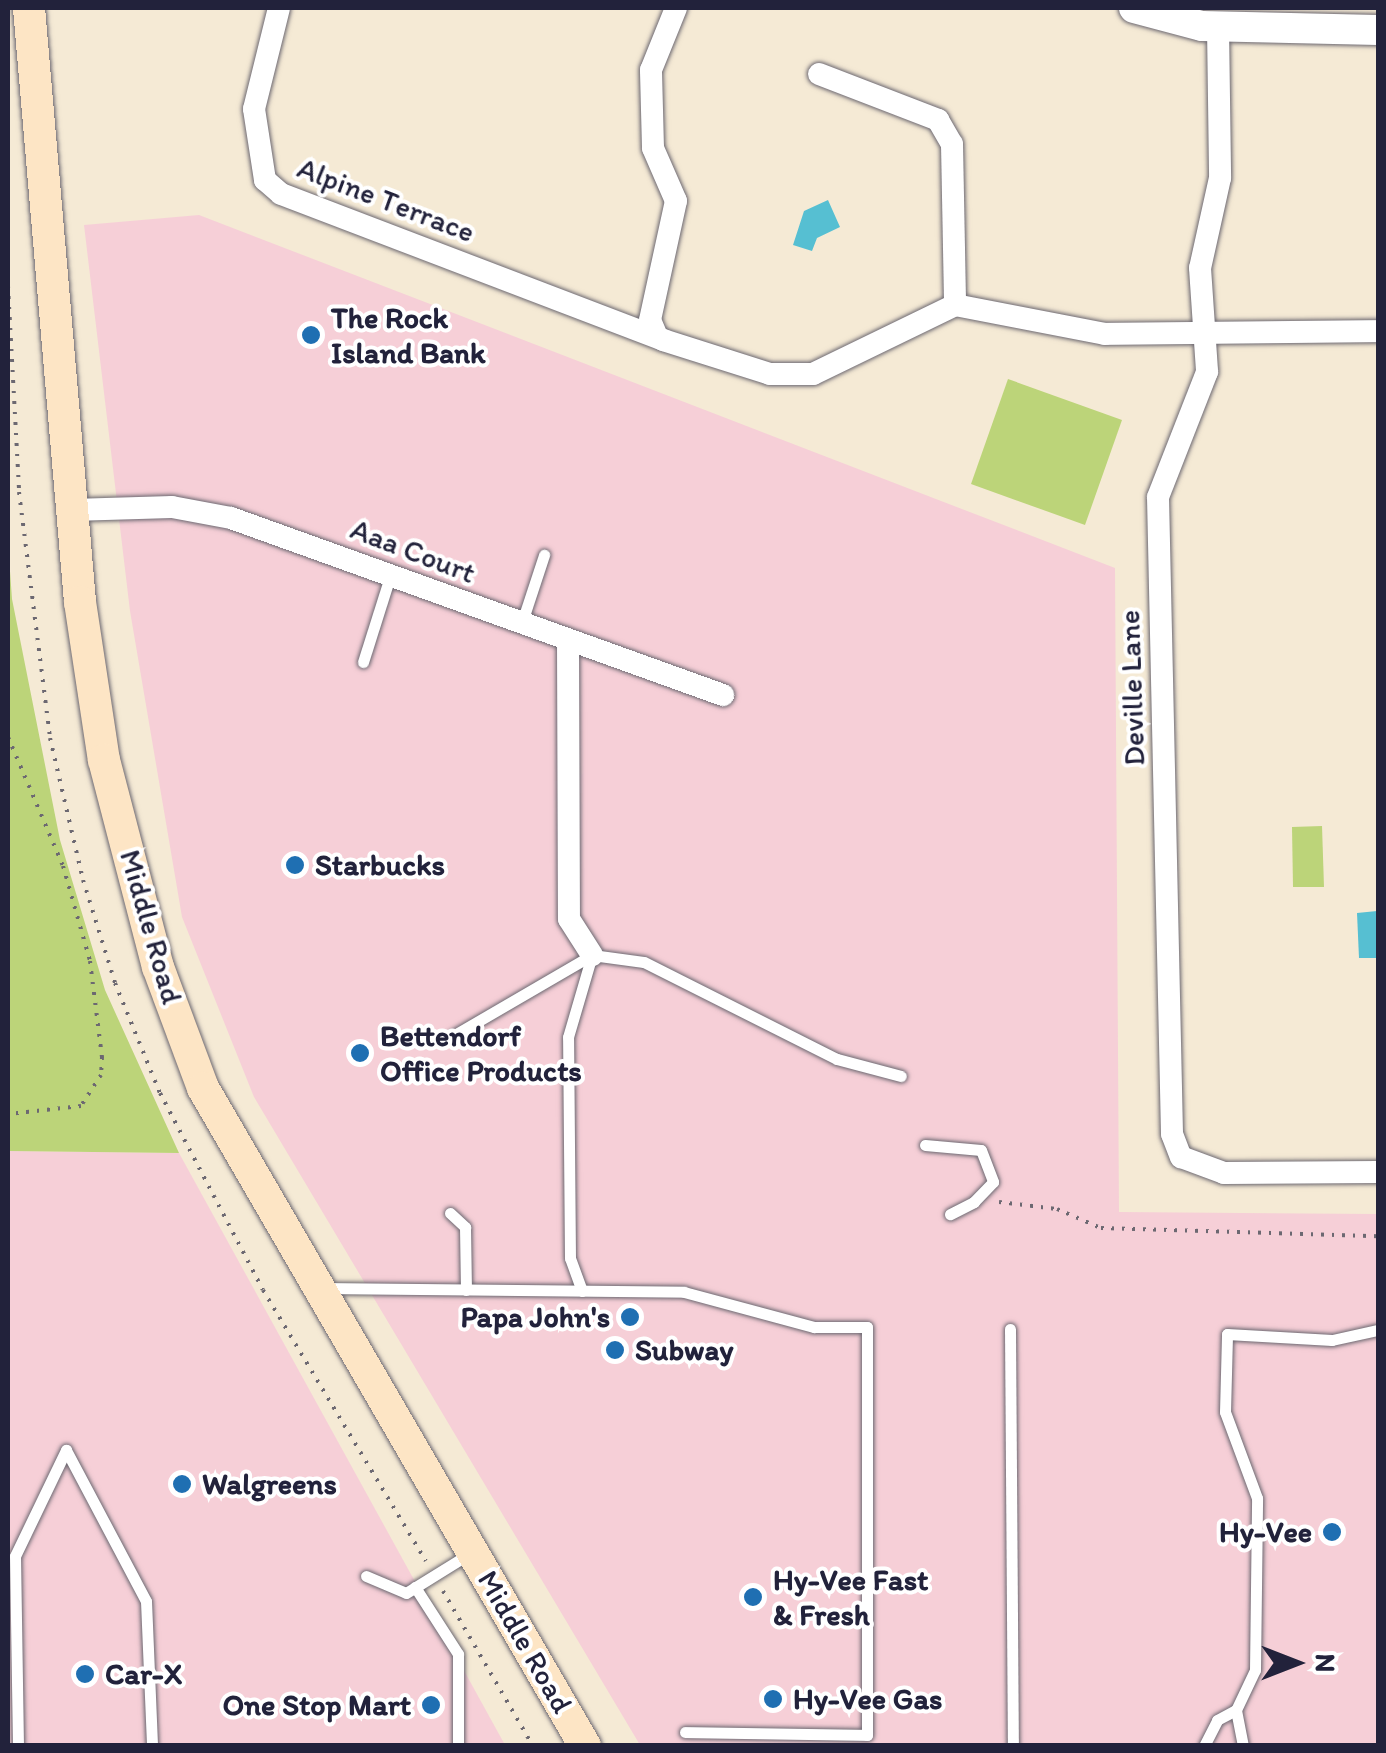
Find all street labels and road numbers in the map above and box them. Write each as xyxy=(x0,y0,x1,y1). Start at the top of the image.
street label: Alpine Terrace xyxy=(294,150,478,250)
street label: Aaa Court xyxy=(346,511,480,591)
street label: Deville Lane xyxy=(1111,609,1153,767)
street label: Middle Road xyxy=(112,846,190,1008)
street label: Middle Road xyxy=(470,1565,580,1719)

